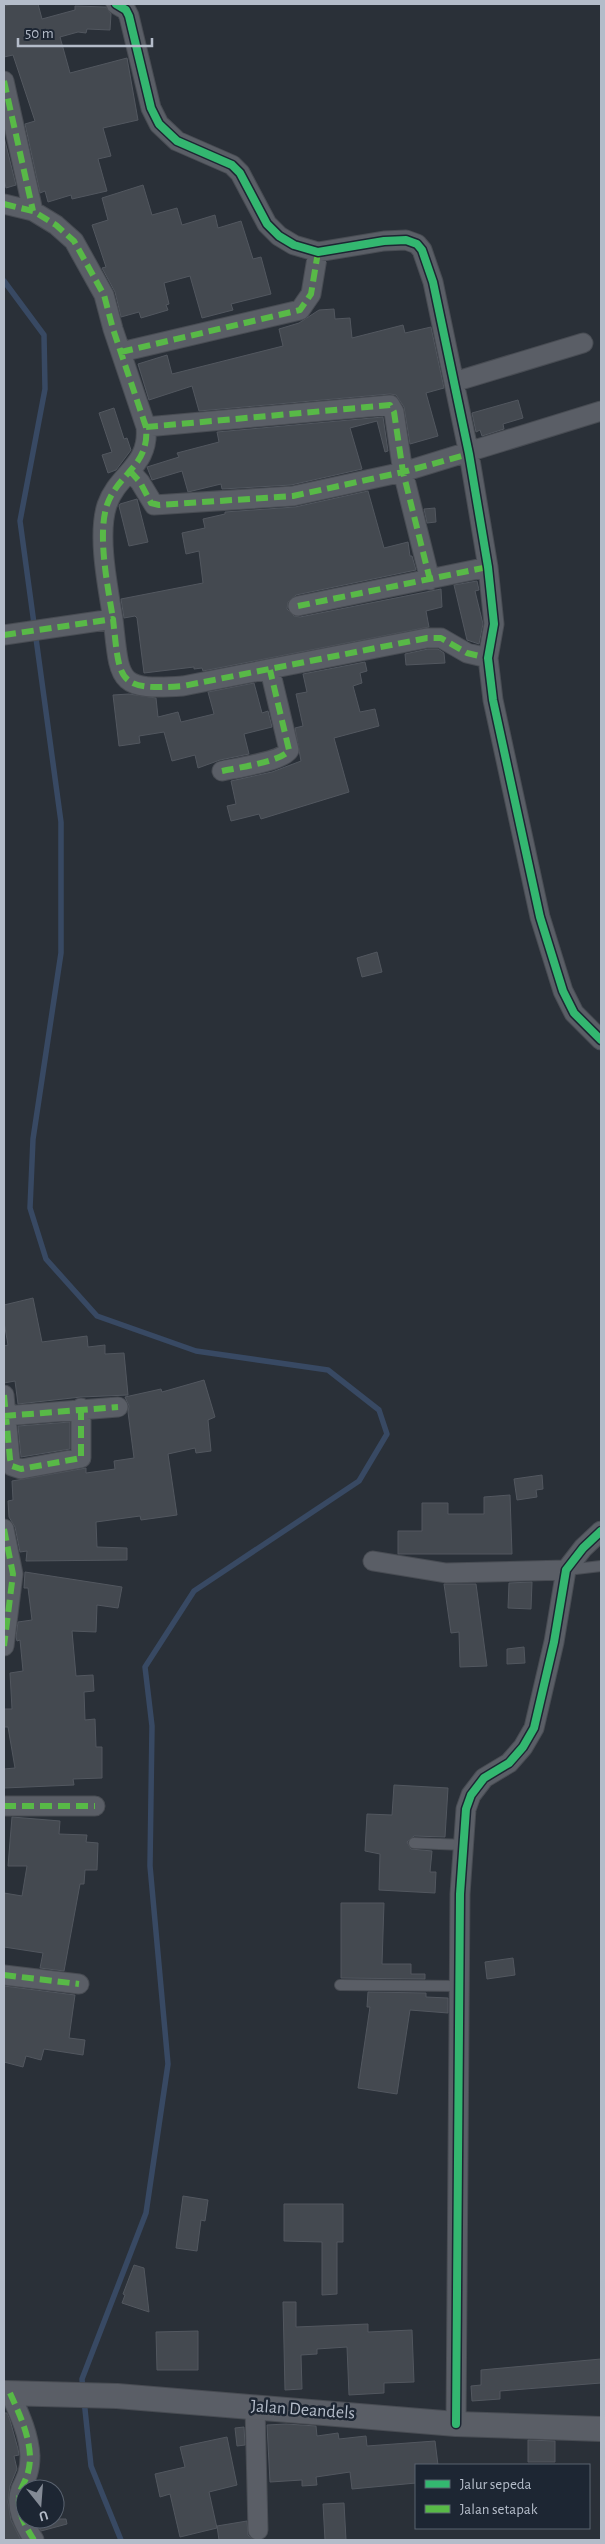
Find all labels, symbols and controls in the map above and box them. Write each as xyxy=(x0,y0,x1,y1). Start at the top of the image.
scale bar xyxy=(18,15,151,47)
text: 50 m xyxy=(25,26,54,41)
street label: Jalan Deandels xyxy=(250,2397,356,2423)
legend xyxy=(415,2464,590,2529)
text: Jalur sepeda xyxy=(460,2477,532,2492)
north arrow xyxy=(15,2479,65,2529)
text: Jalan setapak xyxy=(460,2502,538,2517)
text: U xyxy=(37,2507,50,2523)

